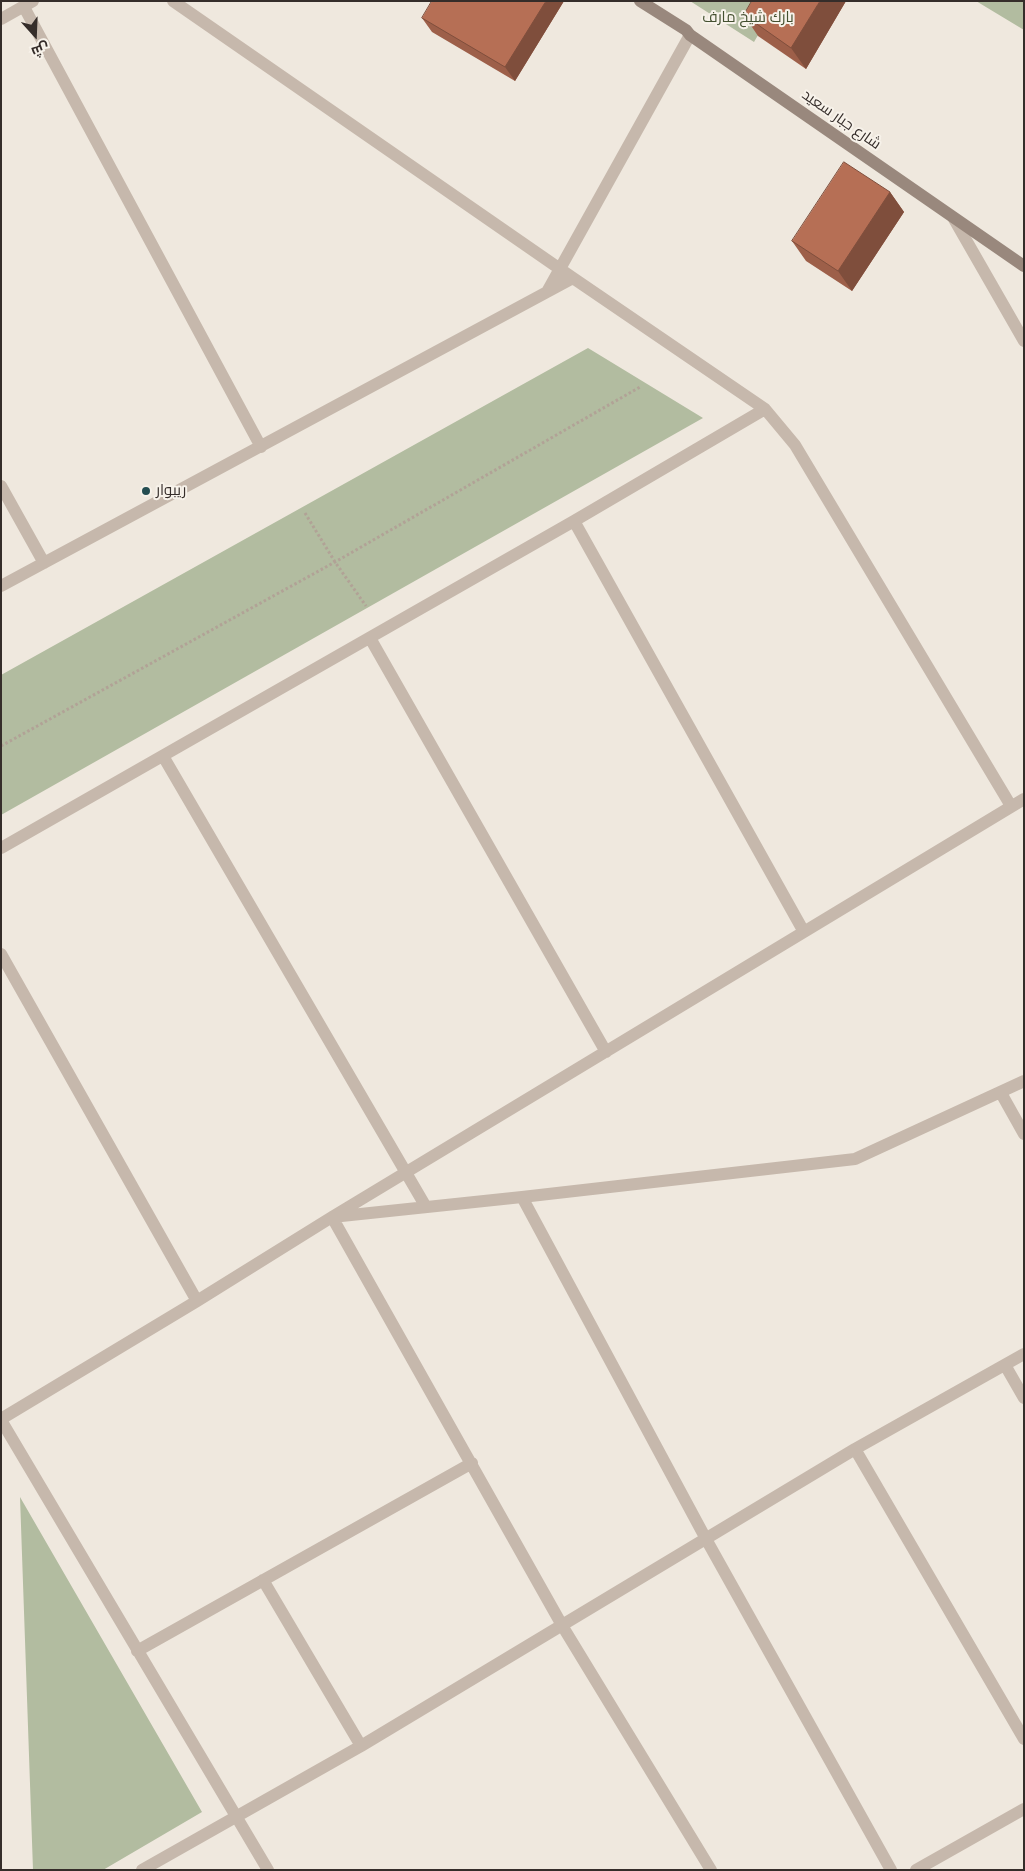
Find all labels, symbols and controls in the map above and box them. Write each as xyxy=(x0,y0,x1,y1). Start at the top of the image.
park label: بارك شيخ مارف xyxy=(702,9,794,27)
north arrow xyxy=(10,10,60,60)
text: ش xyxy=(29,39,52,61)
street label: شارع جبار سعيد xyxy=(798,86,884,154)
place label: ريبوار xyxy=(156,482,186,500)
marker: ريبوار xyxy=(140,485,152,497)

